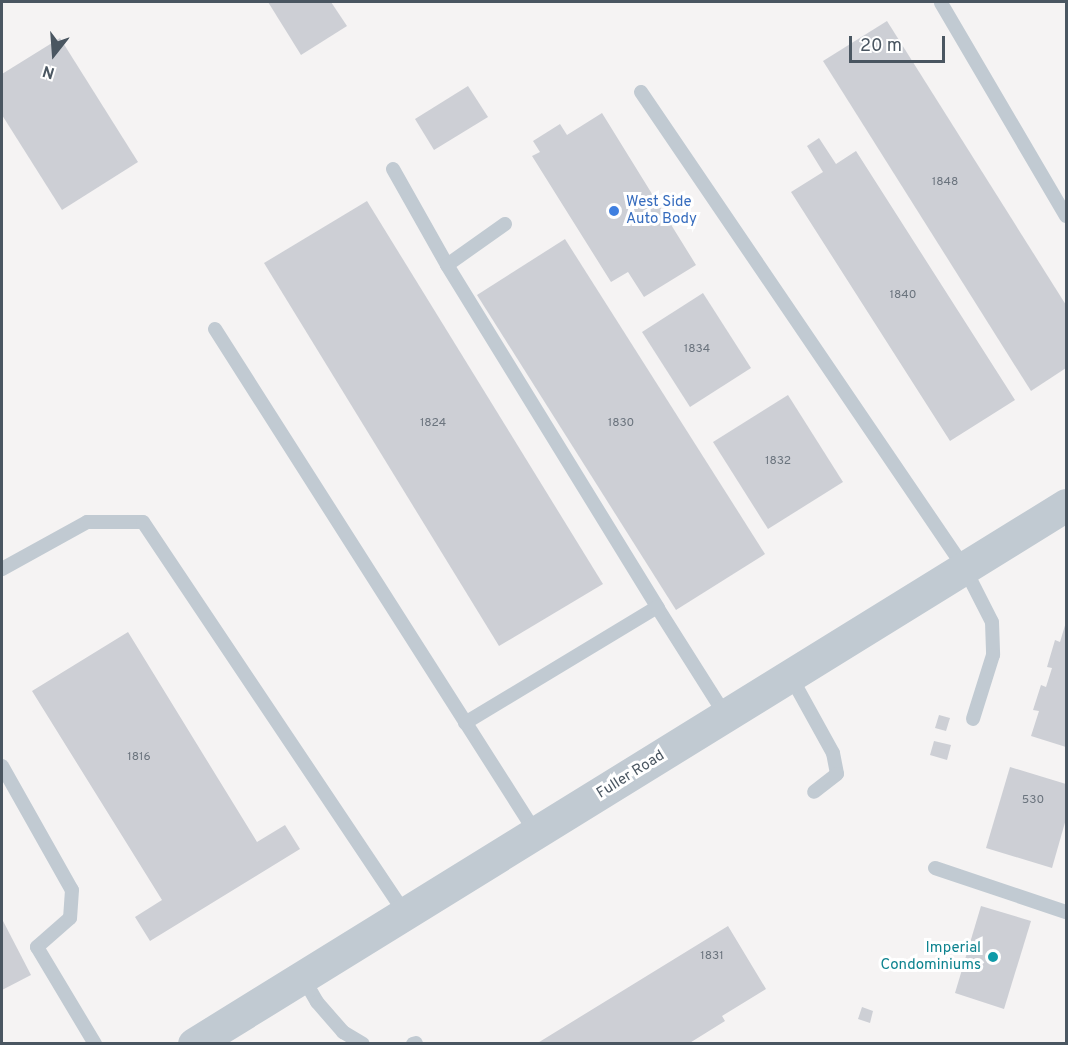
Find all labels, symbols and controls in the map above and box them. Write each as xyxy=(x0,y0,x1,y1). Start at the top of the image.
north arrow xyxy=(24,24,84,84)
scale bar xyxy=(852,24,948,62)
text: 20 m xyxy=(860,35,902,58)
text: N xyxy=(40,60,57,82)
house number: 1848 xyxy=(932,176,958,190)
place label: West Side Auto Body xyxy=(626,193,697,228)
marker: West Side Auto Body xyxy=(607,204,621,218)
house number: 1840 xyxy=(890,289,916,303)
house number: 1834 xyxy=(684,343,710,357)
house number: 1824 xyxy=(420,417,446,431)
house number: 1830 xyxy=(608,417,634,431)
house number: 1832 xyxy=(765,455,791,469)
street label: Fuller Road xyxy=(594,747,668,803)
house number: 1816 xyxy=(127,751,151,765)
house number: 530 xyxy=(1022,794,1044,808)
place label: Imperial Condominiums xyxy=(880,939,981,974)
house number: 1831 xyxy=(700,950,724,964)
marker: Imperial Condominiums xyxy=(986,950,1000,964)

